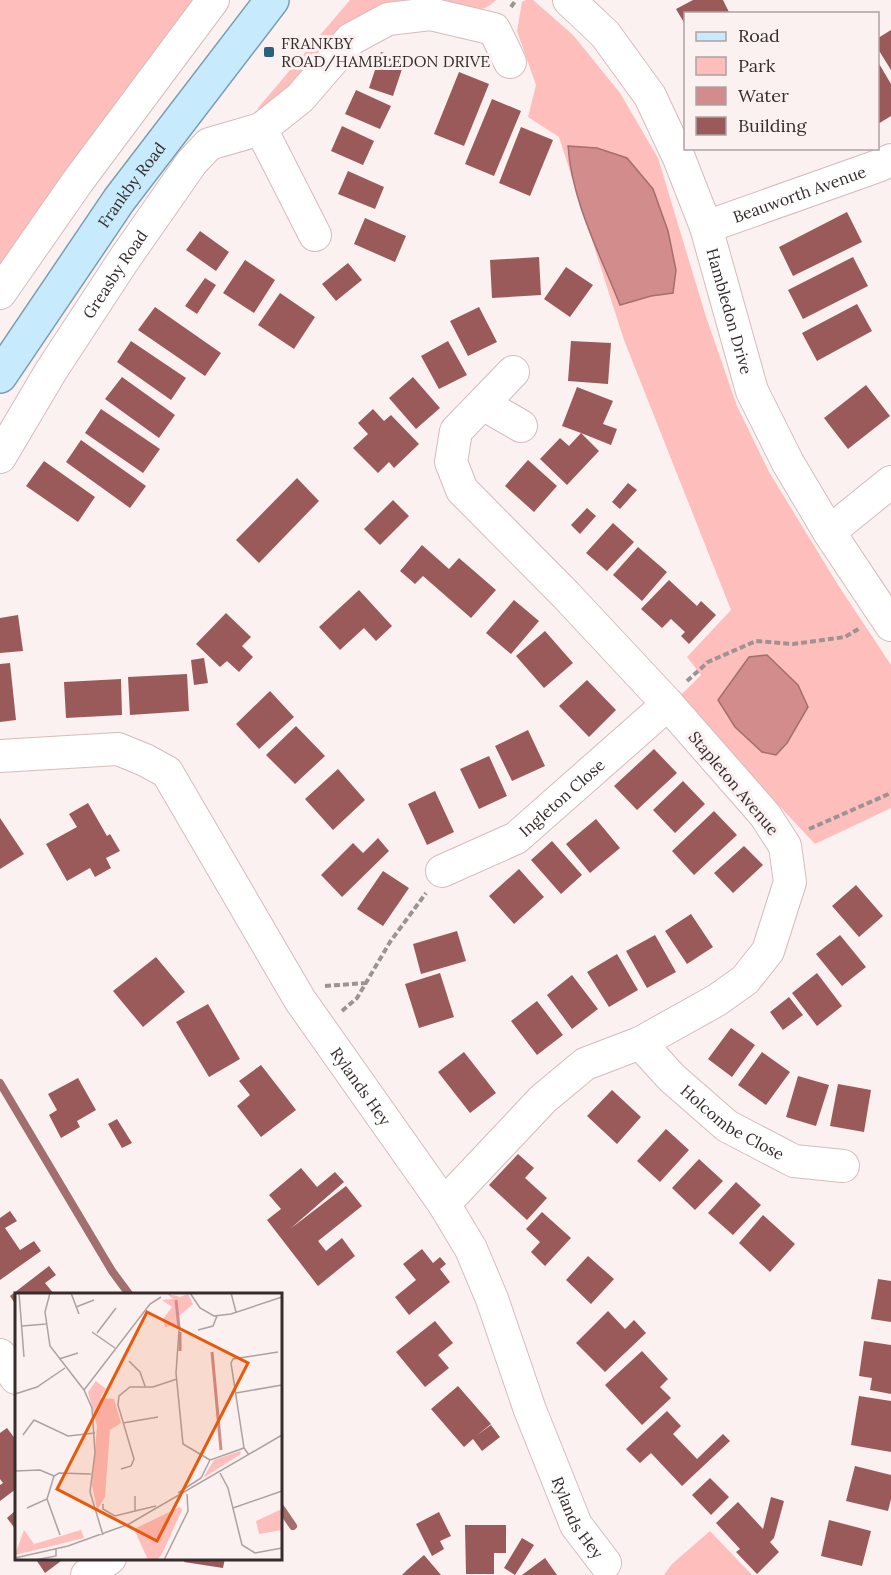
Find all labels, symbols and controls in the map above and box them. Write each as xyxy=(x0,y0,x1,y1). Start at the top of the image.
legend xyxy=(684,12,879,150)
text: Road xyxy=(738,24,780,47)
place label: FRANKBY ROAD/HAMBLEDON DRIVE xyxy=(281,33,490,72)
marker: FRANKBY ROAD/HAMBLEDON DRIVE xyxy=(262,45,276,59)
text: Park xyxy=(738,54,776,77)
text: Water xyxy=(738,84,789,107)
text: Building xyxy=(738,114,808,137)
street label: Frankby Road xyxy=(93,138,170,231)
street label: Beauworth Avenue xyxy=(730,161,869,227)
street label: Greasby Road xyxy=(78,226,152,322)
street label: Hambledon Drive xyxy=(702,246,757,377)
street label: Stapleton Avenue xyxy=(685,727,784,839)
street label: Ingleton Close xyxy=(515,754,609,841)
street label: Rylands Hey xyxy=(326,1043,396,1130)
street label: Holcombe Close xyxy=(677,1080,788,1164)
inset map xyxy=(15,1293,282,1560)
street label: Rylands Hey xyxy=(548,1473,608,1563)

